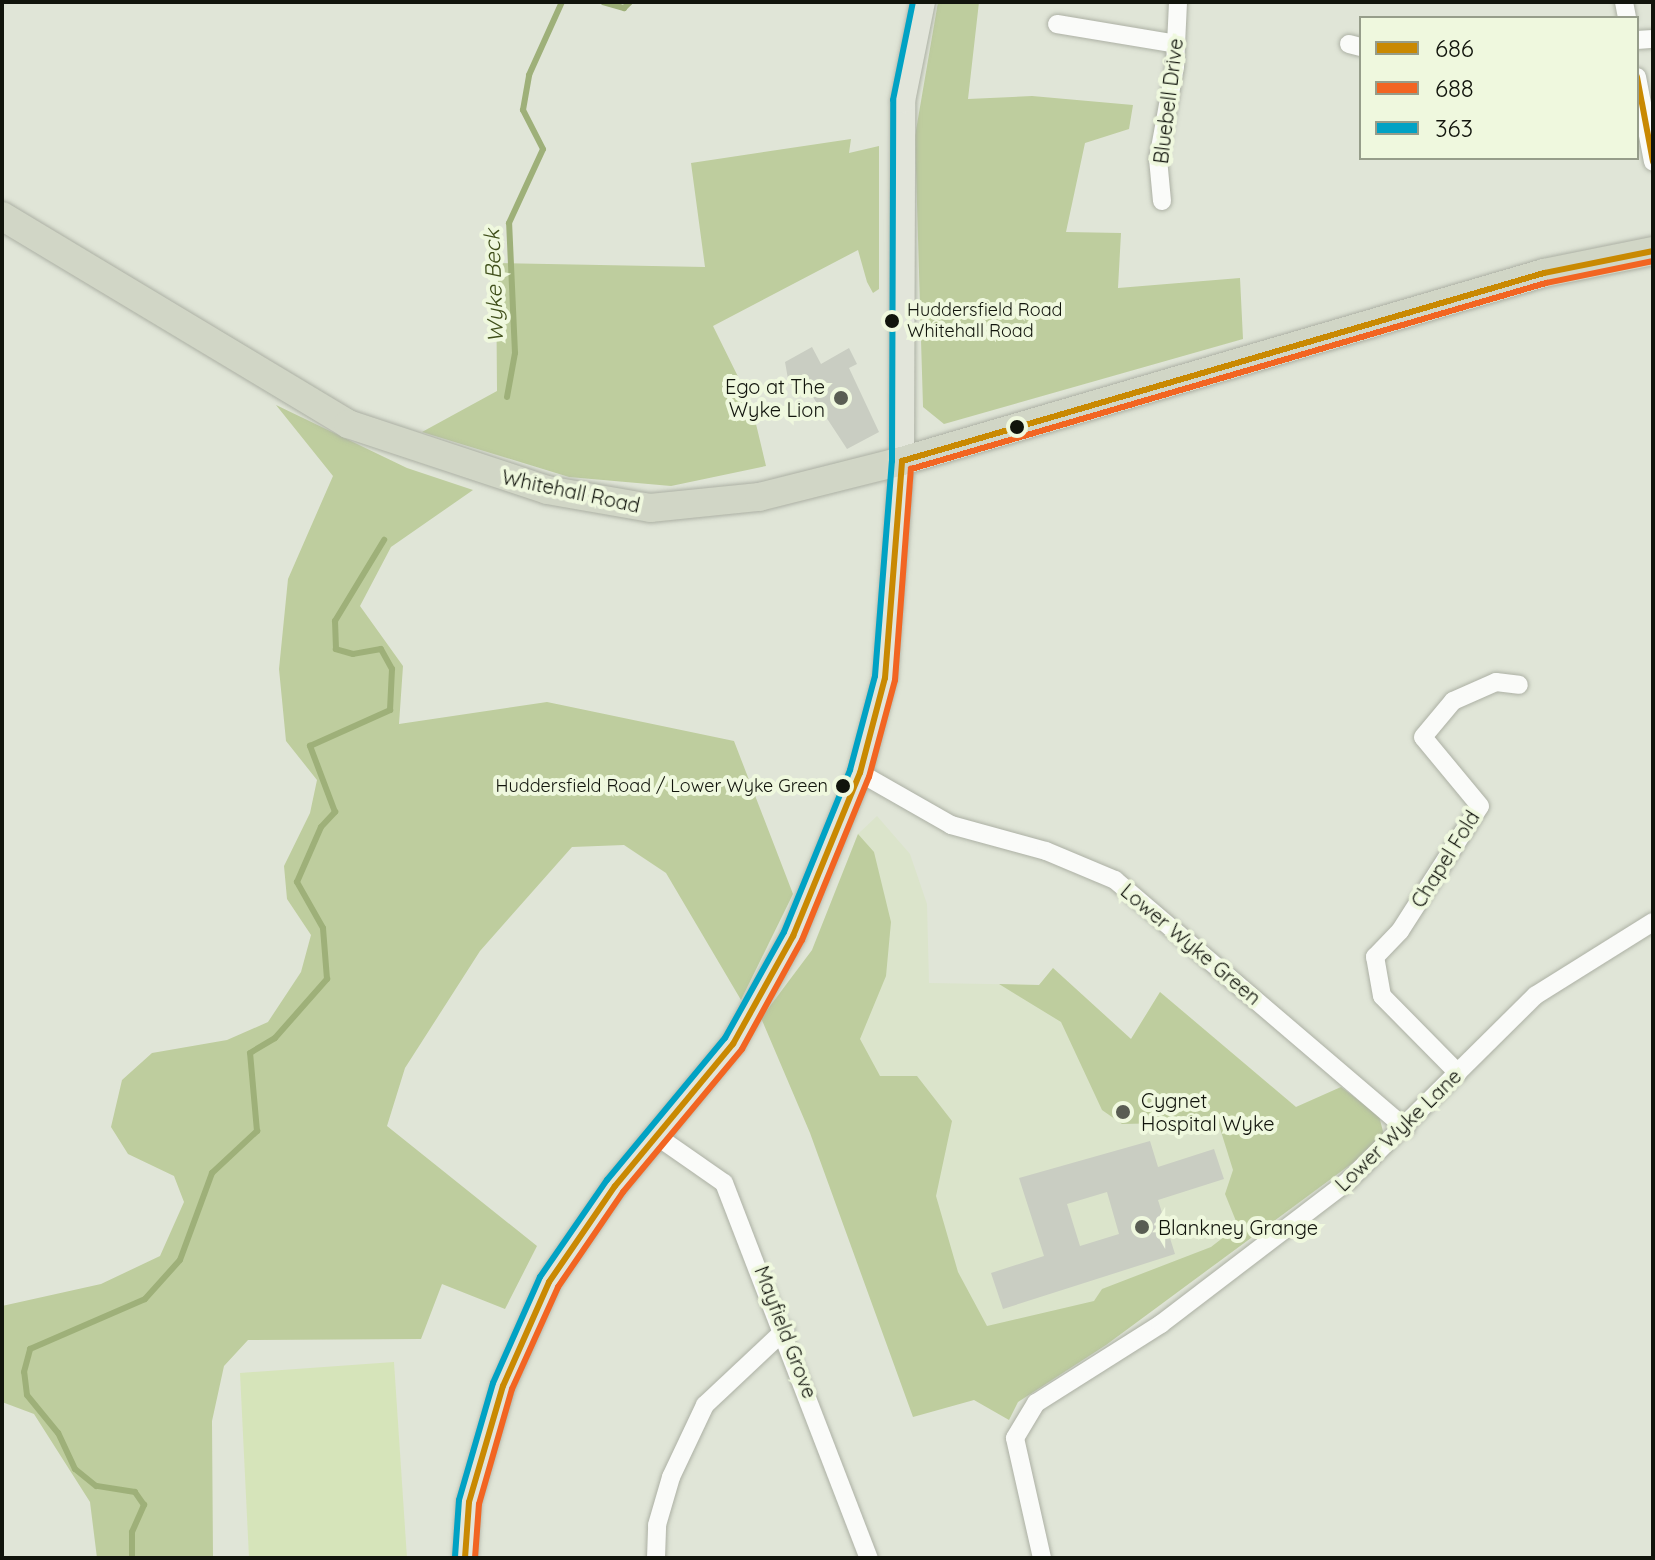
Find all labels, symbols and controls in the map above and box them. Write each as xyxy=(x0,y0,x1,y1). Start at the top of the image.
legend xyxy=(1359,16,1639,160)
text: 686 xyxy=(1435,33,1474,63)
street label: Bluebell Drive xyxy=(1148,37,1188,165)
text: 688 xyxy=(1435,73,1474,103)
text: 363 xyxy=(1435,113,1473,143)
water label: Wyke Beck xyxy=(479,229,509,343)
place label: Huddersfield Road Whitehall Road xyxy=(907,300,1062,342)
marker: Huddersfield Road Whitehall Road xyxy=(884,313,900,329)
place label: Ego at The Wyke Lion xyxy=(725,374,825,421)
marker: Ego at The Wyke Lion xyxy=(832,389,850,407)
unlabelled marker xyxy=(1009,419,1025,435)
street label: Whitehall Road xyxy=(500,465,642,517)
place label: Huddersfield Road / Lower Wyke Green xyxy=(496,775,828,797)
marker: Huddersfield Road / Lower Wyke Green xyxy=(835,778,851,794)
street label: Chapel Fold xyxy=(1406,806,1484,912)
street label: Lower Wyke Green xyxy=(1116,878,1266,1010)
street label: Lower Wyke Lane xyxy=(1330,1064,1466,1196)
place label: Cygnet Hospital Wyke xyxy=(1141,1088,1274,1135)
marker: Cygnet Hospital Wyke xyxy=(1112,1101,1134,1123)
place label: Blankney Grange xyxy=(1158,1215,1318,1239)
marker: Blankney Grange xyxy=(1133,1218,1151,1236)
street label: Mayfield Grove xyxy=(750,1262,822,1402)

